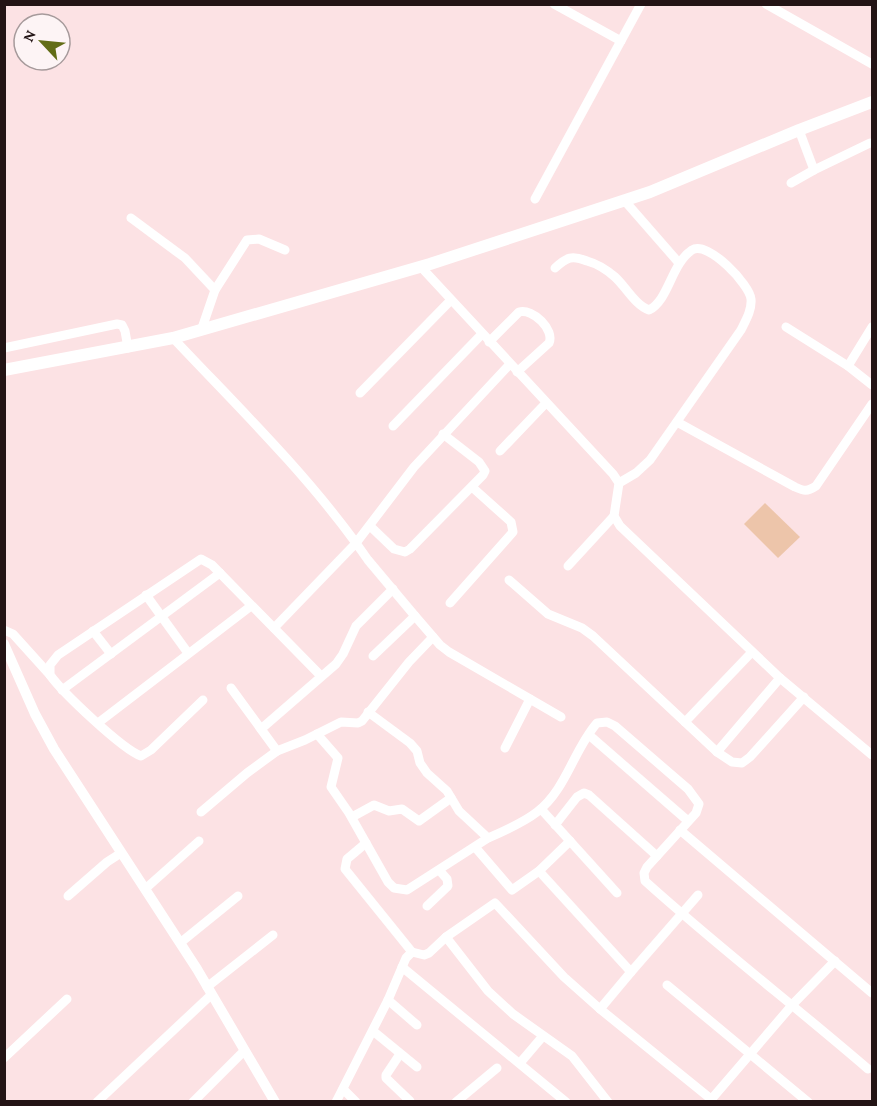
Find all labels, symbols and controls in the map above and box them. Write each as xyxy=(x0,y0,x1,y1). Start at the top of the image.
north arrow xyxy=(12,12,72,72)
text: N xyxy=(19,27,39,44)

